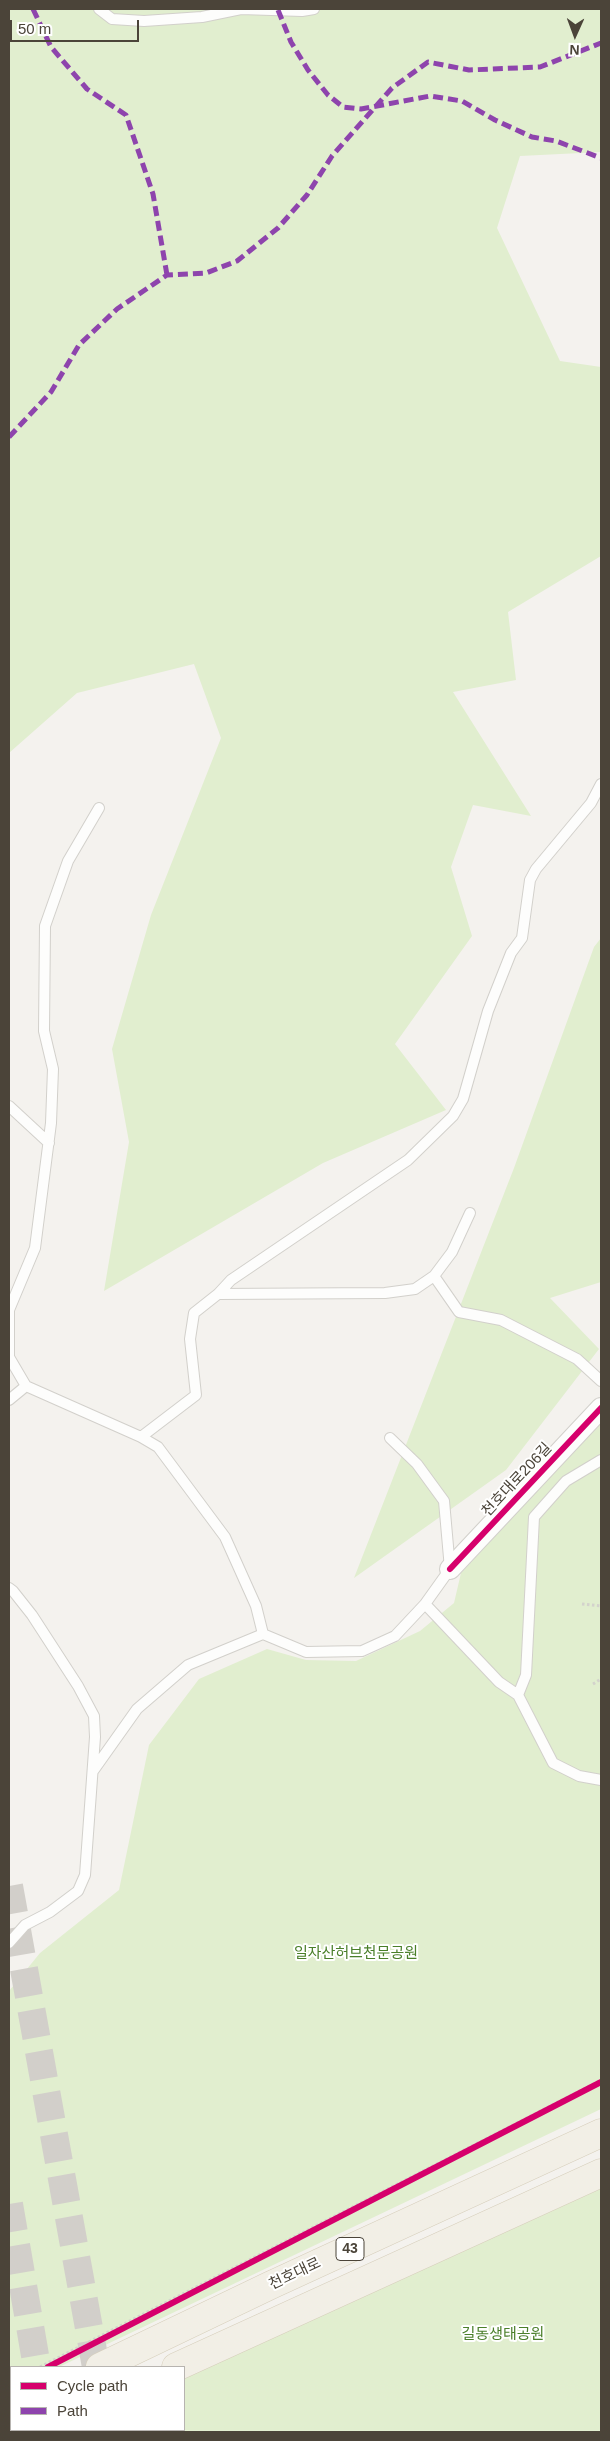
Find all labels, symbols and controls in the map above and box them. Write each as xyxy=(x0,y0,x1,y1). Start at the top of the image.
scale bar xyxy=(12,10,141,42)
north arrow xyxy=(550,10,600,60)
text: 50 m xyxy=(18,20,51,37)
text: N xyxy=(569,42,580,58)
street label: 천호대로206길 xyxy=(478,1439,556,1521)
park label: 일자산허브천문공원 xyxy=(294,1945,418,1963)
road number: 43 xyxy=(336,2238,364,2260)
street label: 천호대로 xyxy=(266,2254,324,2294)
park label: 길동생태공원 xyxy=(462,2326,544,2344)
legend xyxy=(10,2366,185,2431)
text: Cycle path xyxy=(57,2377,128,2394)
text: Path xyxy=(57,2402,88,2419)

